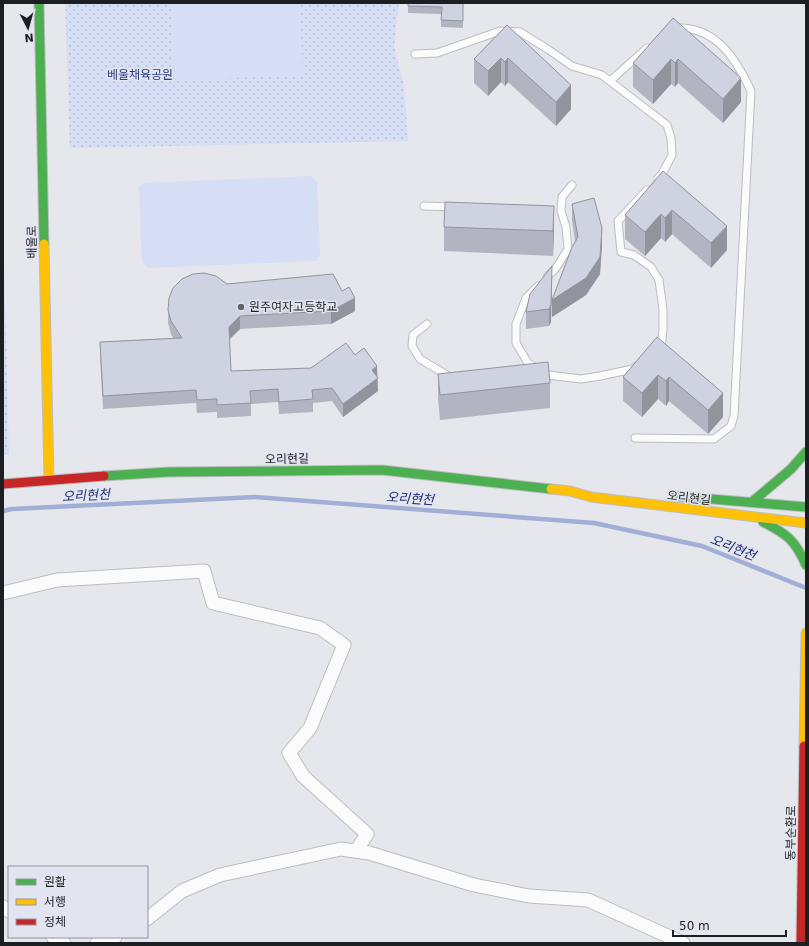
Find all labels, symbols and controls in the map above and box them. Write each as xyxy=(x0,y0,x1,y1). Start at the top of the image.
north arrow xyxy=(8,8,48,48)
text: N xyxy=(24,31,34,44)
park label: 베울채육공원 xyxy=(107,68,173,82)
street label: 배울로 xyxy=(25,225,39,259)
place label: 원주여자고등학교 xyxy=(249,300,337,314)
marker: 원주여자고등학교 xyxy=(236,302,246,312)
street label: 오리현길 xyxy=(265,452,309,466)
water label: 오리현천 xyxy=(62,487,111,504)
street label: 오리현길 xyxy=(666,488,712,508)
water label: 오리현천 xyxy=(386,489,435,508)
water label: 오리현천 xyxy=(708,532,759,564)
street label: 동부순환로 xyxy=(784,805,798,861)
legend xyxy=(8,866,148,938)
text: 원활 xyxy=(44,875,66,889)
text: 서행 xyxy=(44,895,66,909)
scale bar xyxy=(673,912,786,938)
text: 정체 xyxy=(44,915,66,929)
text: 50 m xyxy=(679,919,710,933)

